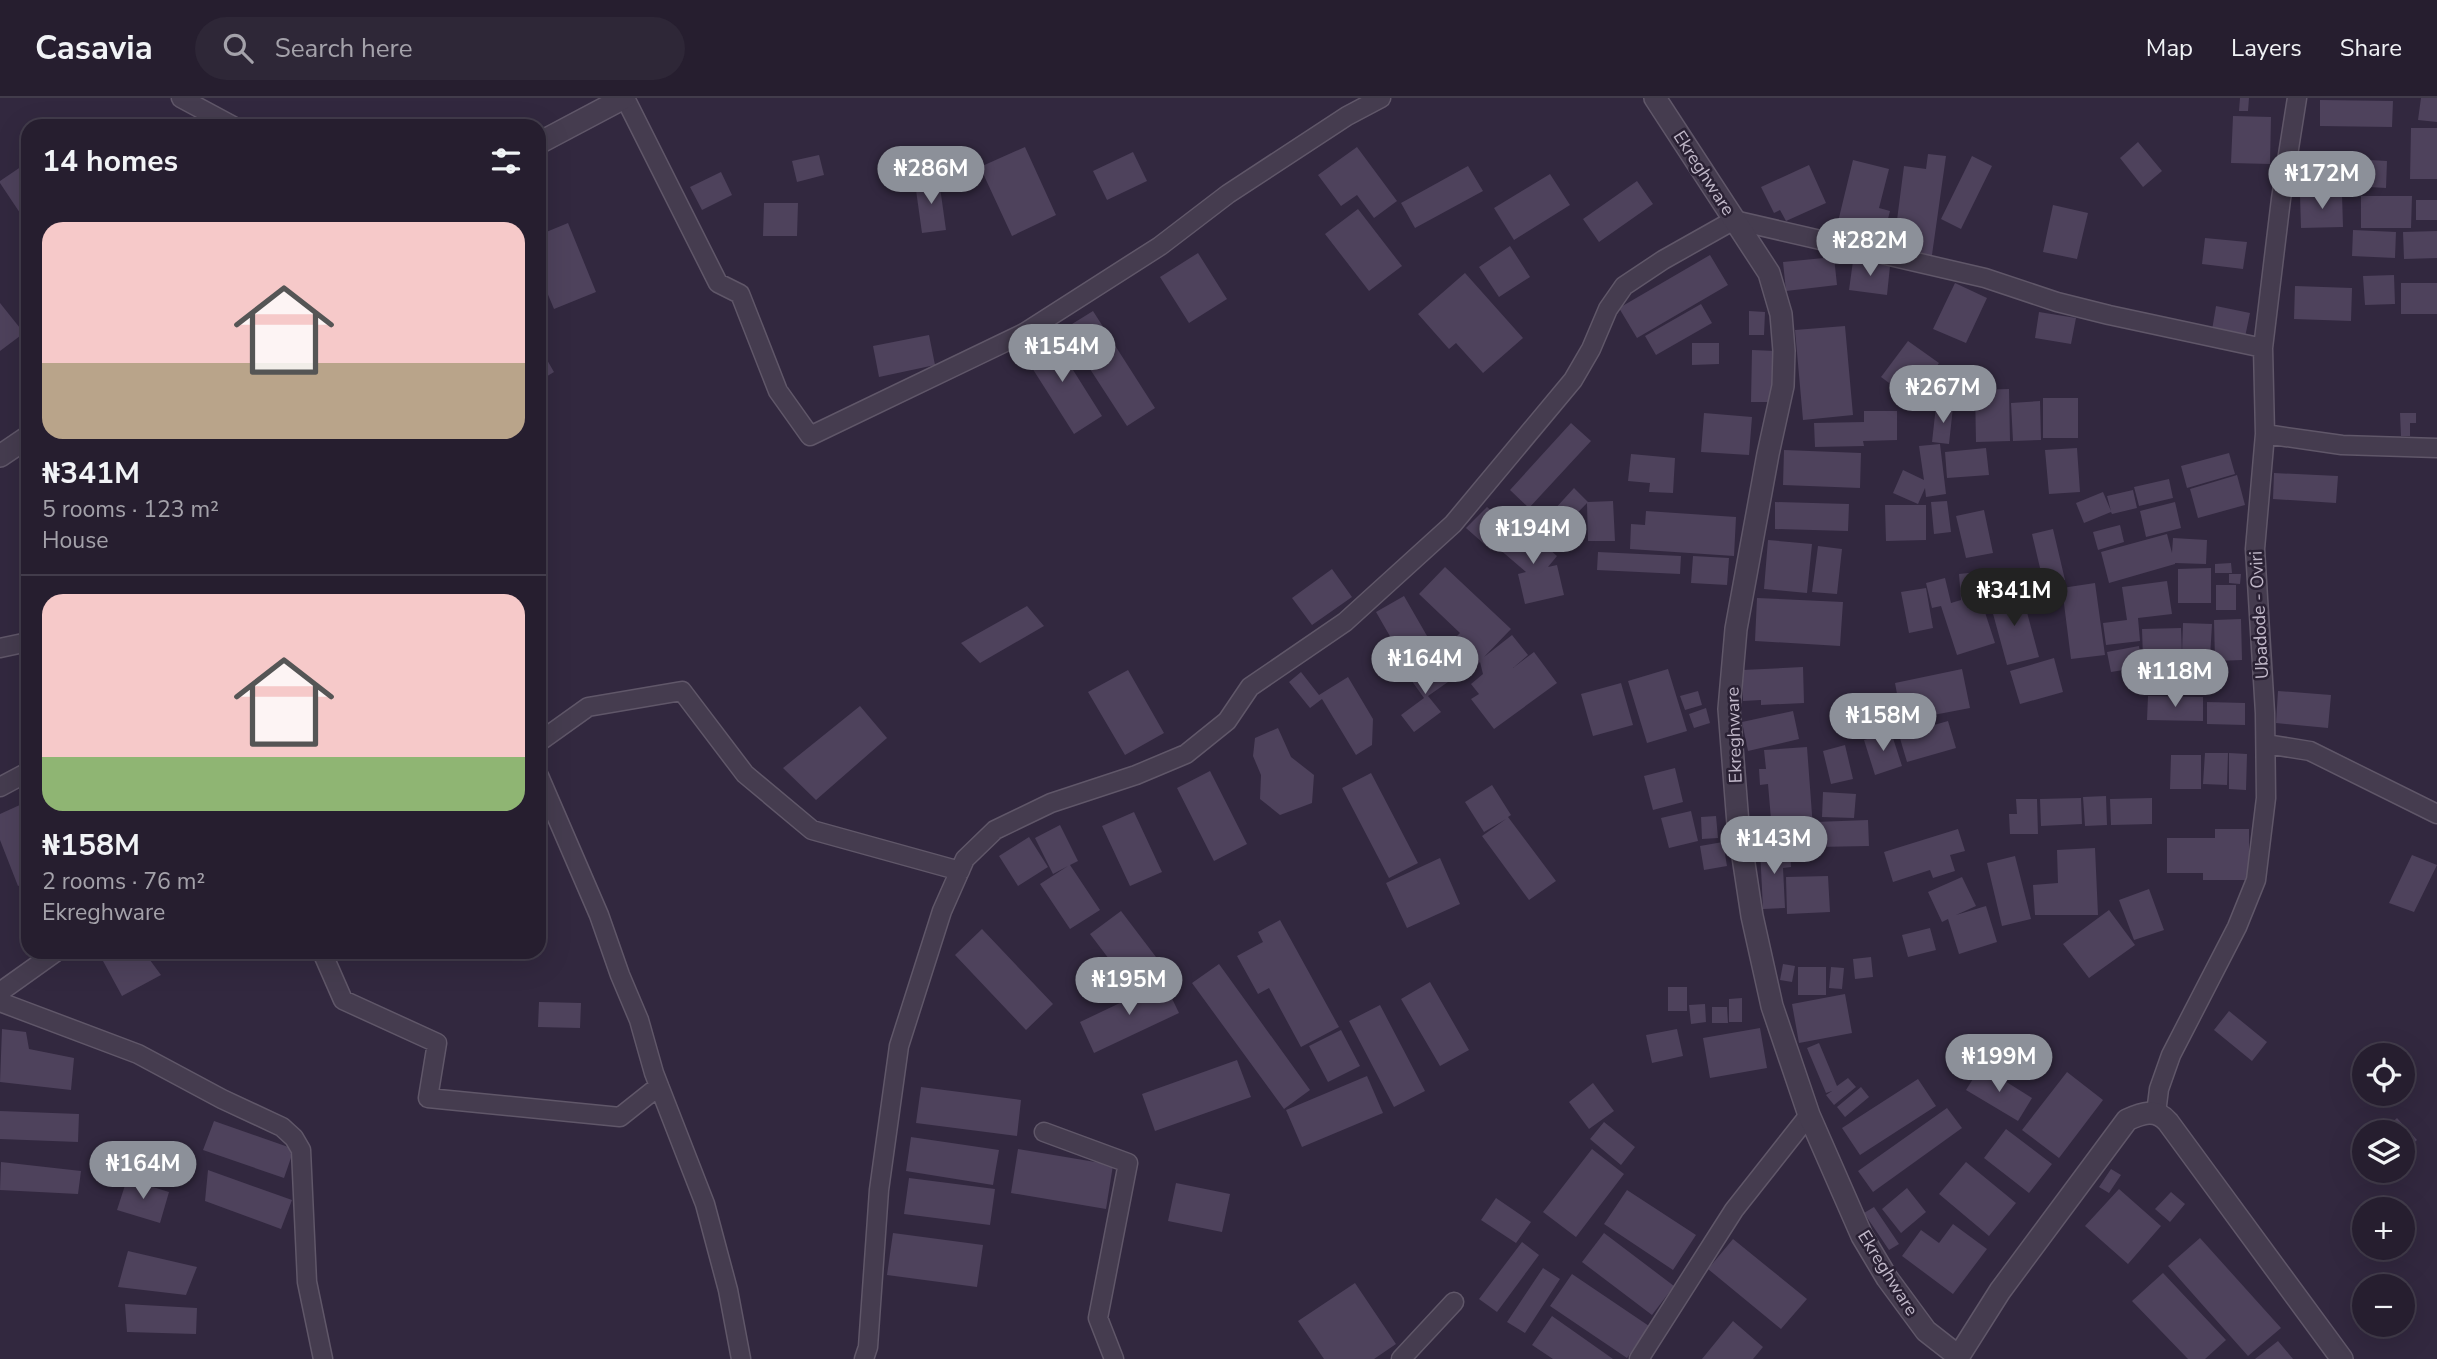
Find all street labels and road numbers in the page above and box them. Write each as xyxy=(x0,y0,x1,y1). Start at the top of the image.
street label: Ekreghware xyxy=(1668,126,1740,220)
street label: Ubadode - Oviri xyxy=(2244,550,2274,680)
street label: Ekreghware xyxy=(1720,686,1748,784)
street label: Ekreghware xyxy=(1852,1226,1924,1320)

